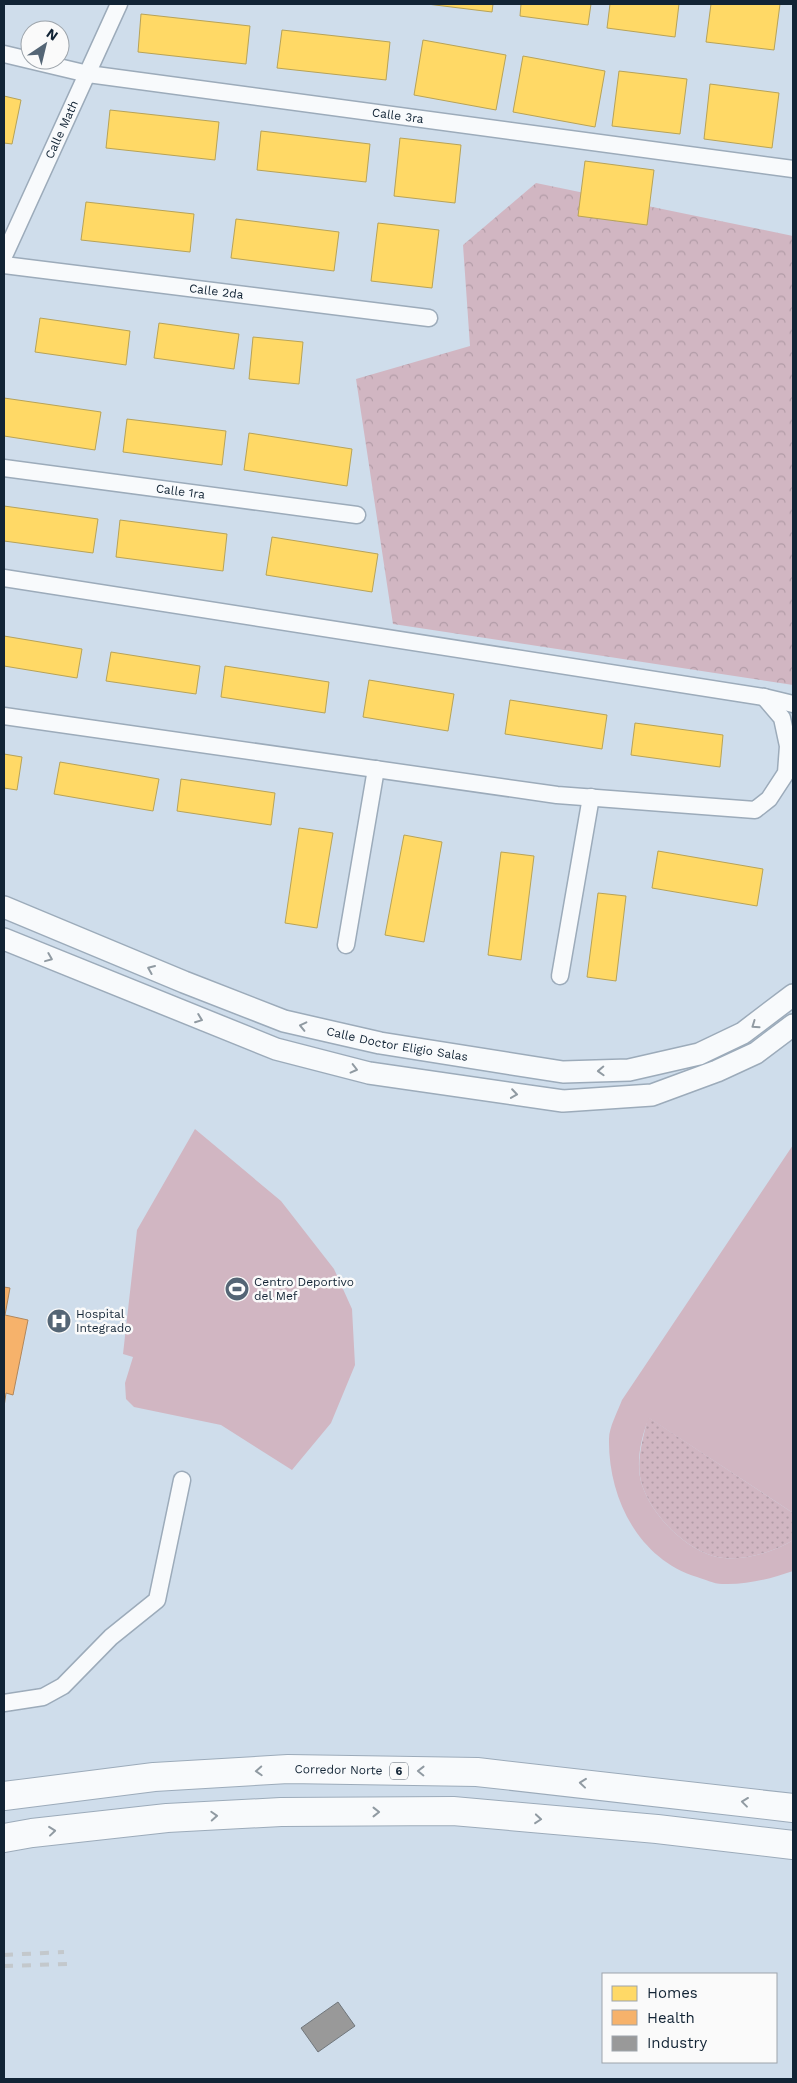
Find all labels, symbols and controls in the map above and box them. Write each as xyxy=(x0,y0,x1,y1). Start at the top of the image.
north arrow xyxy=(20,20,70,70)
text: N xyxy=(44,25,61,44)
street label: Calle Math xyxy=(42,98,81,161)
street label: Calle 3ra xyxy=(371,105,425,126)
street label: Calle 2da xyxy=(188,281,245,302)
street label: Calle 1ra xyxy=(155,481,206,502)
one-way arrow xyxy=(44,952,53,962)
one-way arrow xyxy=(147,964,156,975)
one-way arrow xyxy=(194,1013,203,1023)
one-way arrow xyxy=(751,1019,761,1028)
one-way arrow xyxy=(299,1021,308,1032)
street label: Calle Doctor Eligio Salas xyxy=(325,1024,469,1064)
one-way arrow xyxy=(349,1063,358,1074)
one-way arrow xyxy=(597,1065,605,1076)
one-way arrow xyxy=(510,1089,518,1099)
place label: Centro Deportivo del Mef xyxy=(254,1275,354,1303)
sports icon: Centro Deportivo del Mef xyxy=(224,1276,250,1302)
place label: Hospital Integrado xyxy=(76,1307,131,1335)
hospital icon: Hospital Integrado xyxy=(46,1308,72,1334)
street label: Corredor Norte xyxy=(295,1762,383,1778)
road number: 6 xyxy=(390,1762,408,1780)
one-way arrow xyxy=(255,1765,263,1776)
one-way arrow xyxy=(417,1766,425,1776)
one-way arrow xyxy=(579,1778,587,1789)
one-way arrow xyxy=(741,1797,749,1808)
one-way arrow xyxy=(372,1807,380,1817)
one-way arrow xyxy=(210,1810,218,1821)
one-way arrow xyxy=(534,1813,542,1824)
one-way arrow xyxy=(48,1825,56,1836)
legend xyxy=(602,1973,777,2063)
text: Homes xyxy=(647,1984,698,2002)
text: Health xyxy=(647,2009,695,2027)
text: Industry xyxy=(647,2034,708,2052)

